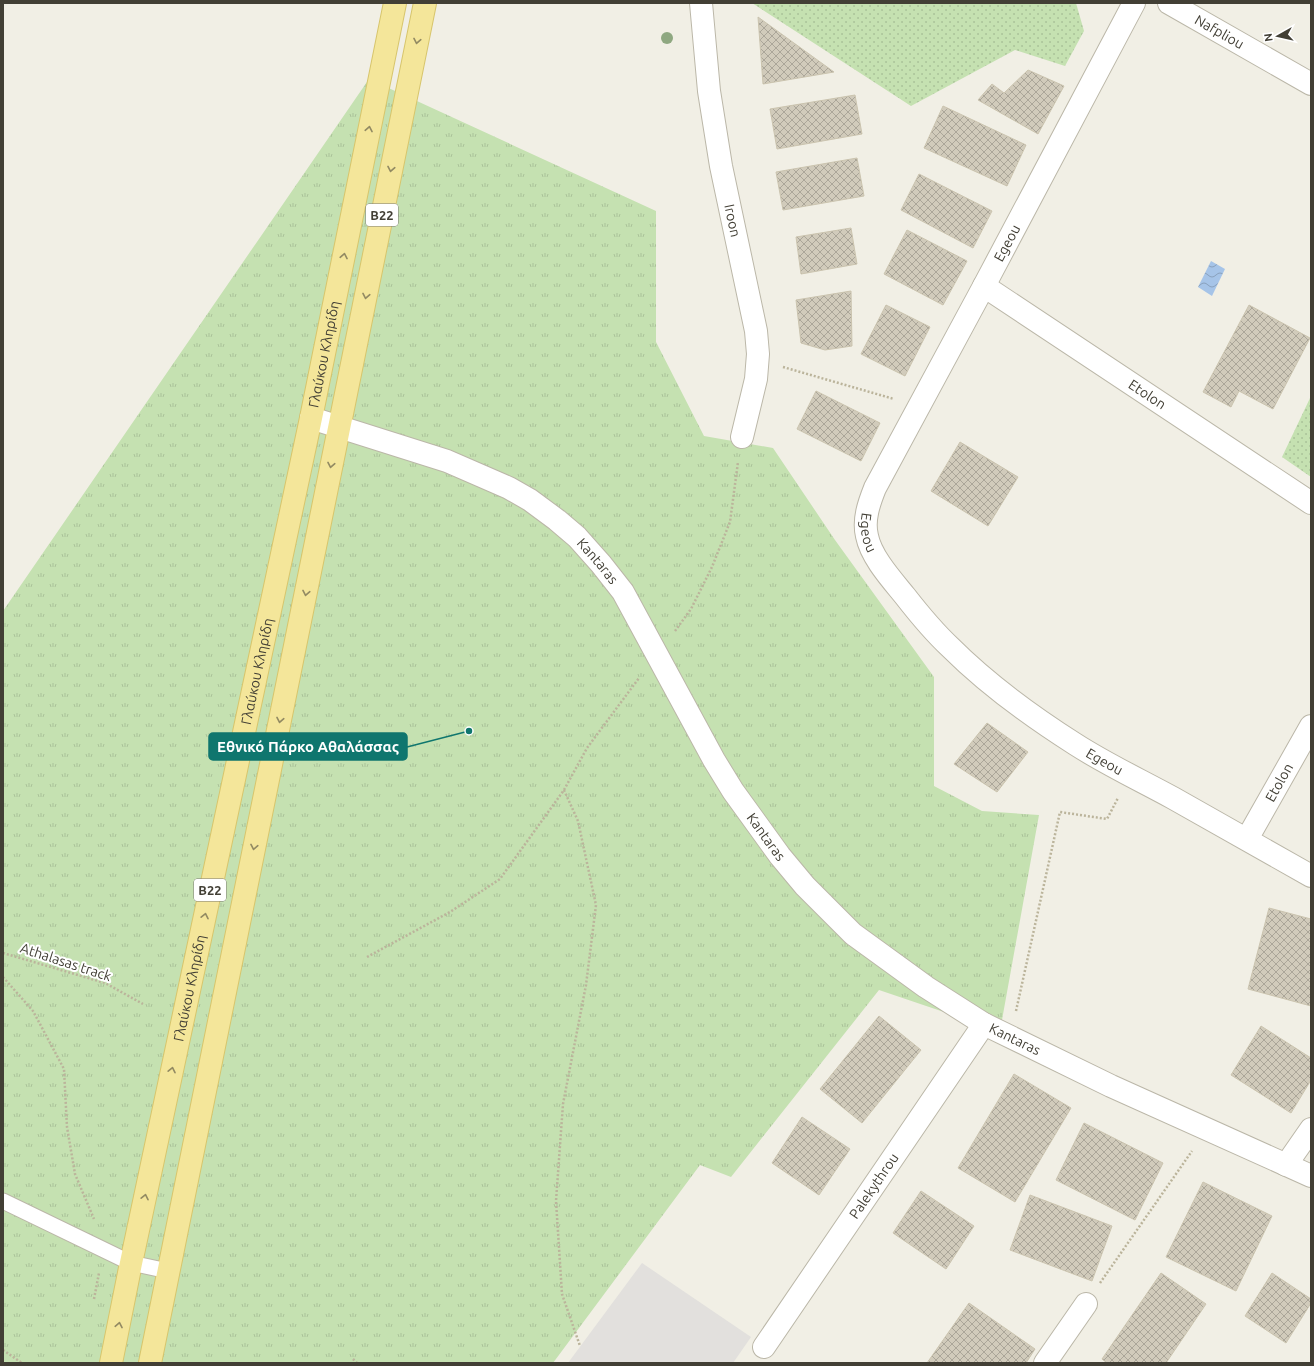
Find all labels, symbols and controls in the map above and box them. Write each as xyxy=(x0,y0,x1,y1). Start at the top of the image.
street label: Nafpliou xyxy=(1192,11,1247,52)
north arrow xyxy=(1258,16,1298,56)
text: N xyxy=(1262,32,1275,42)
one-way arrow xyxy=(414,38,422,44)
one-way arrow xyxy=(365,126,373,132)
one-way arrow xyxy=(388,165,396,172)
street label: Iroon xyxy=(721,203,744,238)
road number: B22 xyxy=(366,204,398,226)
street label: Egeou xyxy=(991,222,1023,264)
one-way arrow xyxy=(339,253,347,260)
one-way arrow xyxy=(362,293,370,299)
street label: Γλαύκου Κληρίδη xyxy=(305,299,343,409)
street label: Etolon xyxy=(1126,376,1169,412)
one-way arrow xyxy=(328,462,336,468)
street label: Egeou xyxy=(858,512,880,555)
street label: Kantaras xyxy=(574,535,622,587)
one-way arrow xyxy=(302,589,310,596)
street label: Γλαύκου Κληρίδη xyxy=(238,616,276,726)
one-way arrow xyxy=(276,717,284,723)
callout: Εθνικό Πάρκο Αθαλάσσας xyxy=(209,733,407,760)
text: Εθνικό Πάρκο Αθαλάσσας xyxy=(217,738,399,755)
street label: Egeou xyxy=(1083,745,1126,778)
street label: Etolon xyxy=(1262,760,1296,804)
street label: Kantaras xyxy=(744,810,789,864)
one-way arrow xyxy=(250,844,258,851)
road number: B22 xyxy=(194,879,226,901)
one-way arrow xyxy=(201,913,209,919)
street label: Γλαύκου Κληρίδη xyxy=(170,933,209,1043)
street label: Athalasas track xyxy=(18,940,114,984)
street label: Kantaras xyxy=(987,1020,1043,1058)
one-way arrow xyxy=(168,1067,176,1073)
street label: Palekythrou xyxy=(846,1150,902,1222)
one-way arrow xyxy=(140,1194,148,1201)
one-way arrow xyxy=(114,1322,122,1328)

